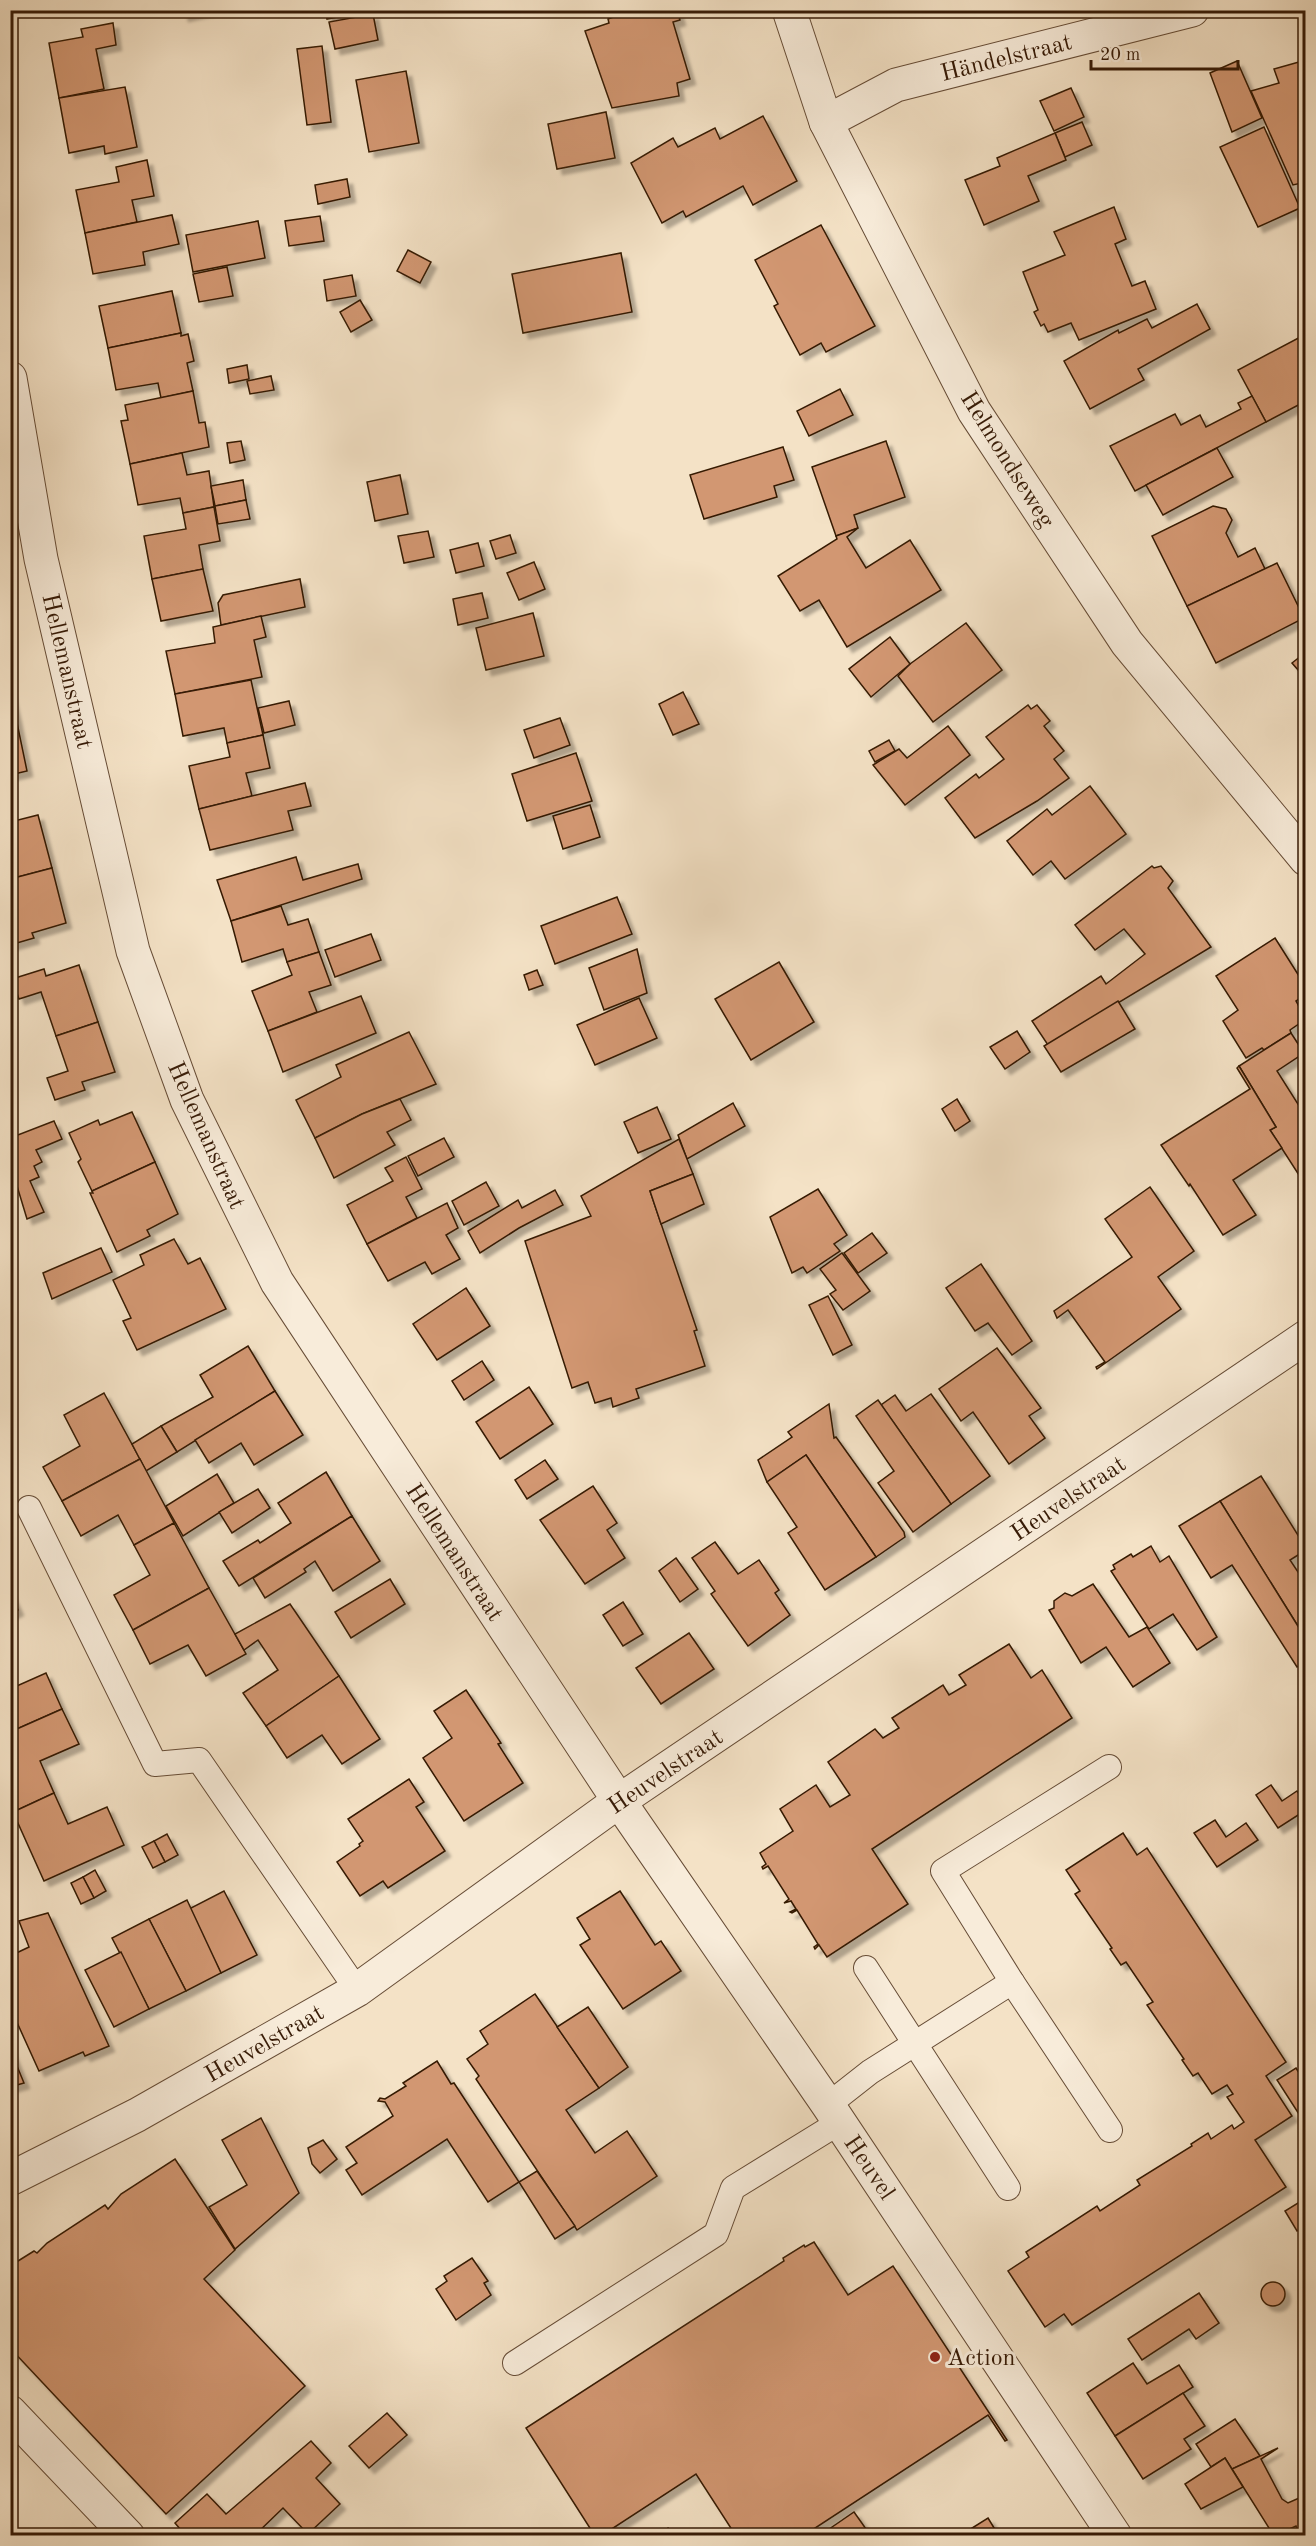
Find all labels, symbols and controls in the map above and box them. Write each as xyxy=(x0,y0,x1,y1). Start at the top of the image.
street label: Händelstraat xyxy=(938,31,1075,87)
scale bar xyxy=(1091,33,1238,71)
text: 20 m xyxy=(1100,46,1140,64)
street label: Helmondseweg xyxy=(955,388,1058,533)
street label: Hellemanstraat xyxy=(37,591,96,751)
street label: Hellemanstraat xyxy=(162,1058,248,1213)
street label: Heuvelstraat xyxy=(1007,1453,1131,1547)
street label: Hellemanstraat xyxy=(400,1480,507,1626)
street label: Heuvelstraat xyxy=(604,1726,728,1820)
street label: Heuvelstraat xyxy=(202,2001,328,2088)
street label: Heuvel xyxy=(838,2132,898,2205)
place label: Action xyxy=(947,2347,1016,2371)
marker: Action xyxy=(928,2350,942,2364)

